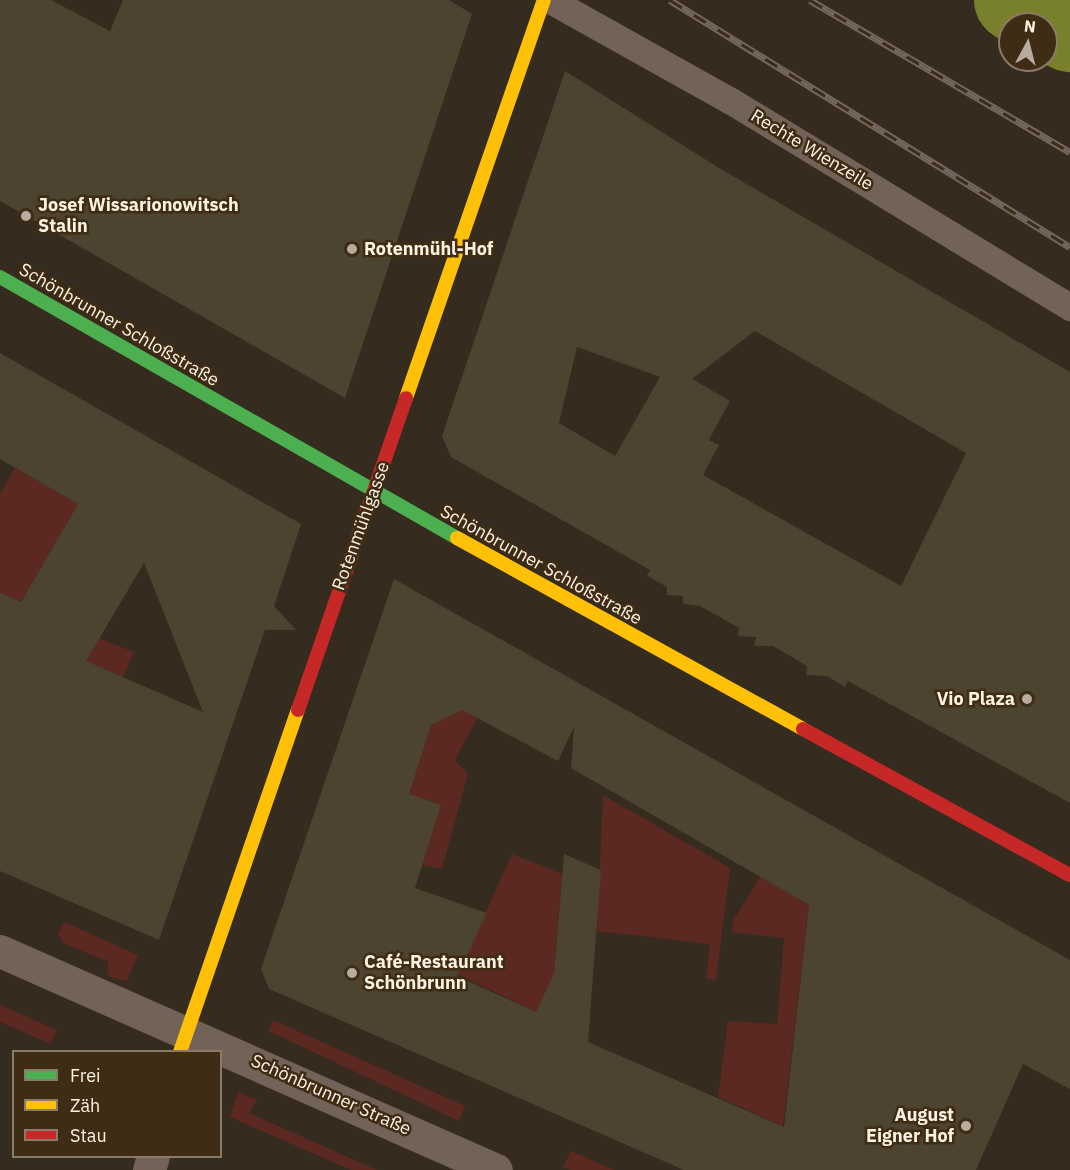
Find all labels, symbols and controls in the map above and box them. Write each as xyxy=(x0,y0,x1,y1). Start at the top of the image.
north arrow xyxy=(998,12,1058,72)
text: N xyxy=(1023,15,1037,37)
street label: Rechte Wienzeile xyxy=(747,105,877,195)
place label: Josef Wissarionowitsch Stalin xyxy=(38,195,239,238)
marker: Josef Wissarionowitsch Stalin xyxy=(19,209,33,223)
place label: Rotenmühl-Hof xyxy=(364,238,493,260)
marker: Rotenmühl-Hof xyxy=(345,242,359,256)
street label: Schönbrunner Schloßstraße xyxy=(15,259,223,391)
street label: Rotenmühlgasse xyxy=(328,459,394,593)
street label: Schönbrunner Schloßstraße xyxy=(436,500,646,630)
place label: Vio Plaza xyxy=(937,688,1015,710)
marker: Vio Plaza xyxy=(1020,692,1034,706)
place label: Café-Restaurant Schönbrunn xyxy=(364,952,504,994)
marker: Café-Restaurant Schönbrunn xyxy=(345,966,359,980)
legend xyxy=(12,1050,222,1158)
street label: Schönbrunner Straße xyxy=(248,1050,414,1140)
text: Frei xyxy=(70,1064,101,1087)
text: Zäh xyxy=(70,1094,100,1117)
place label: August Eigner Hof xyxy=(866,1105,954,1148)
marker: August Eigner Hof xyxy=(959,1119,973,1133)
text: Stau xyxy=(70,1124,107,1147)

